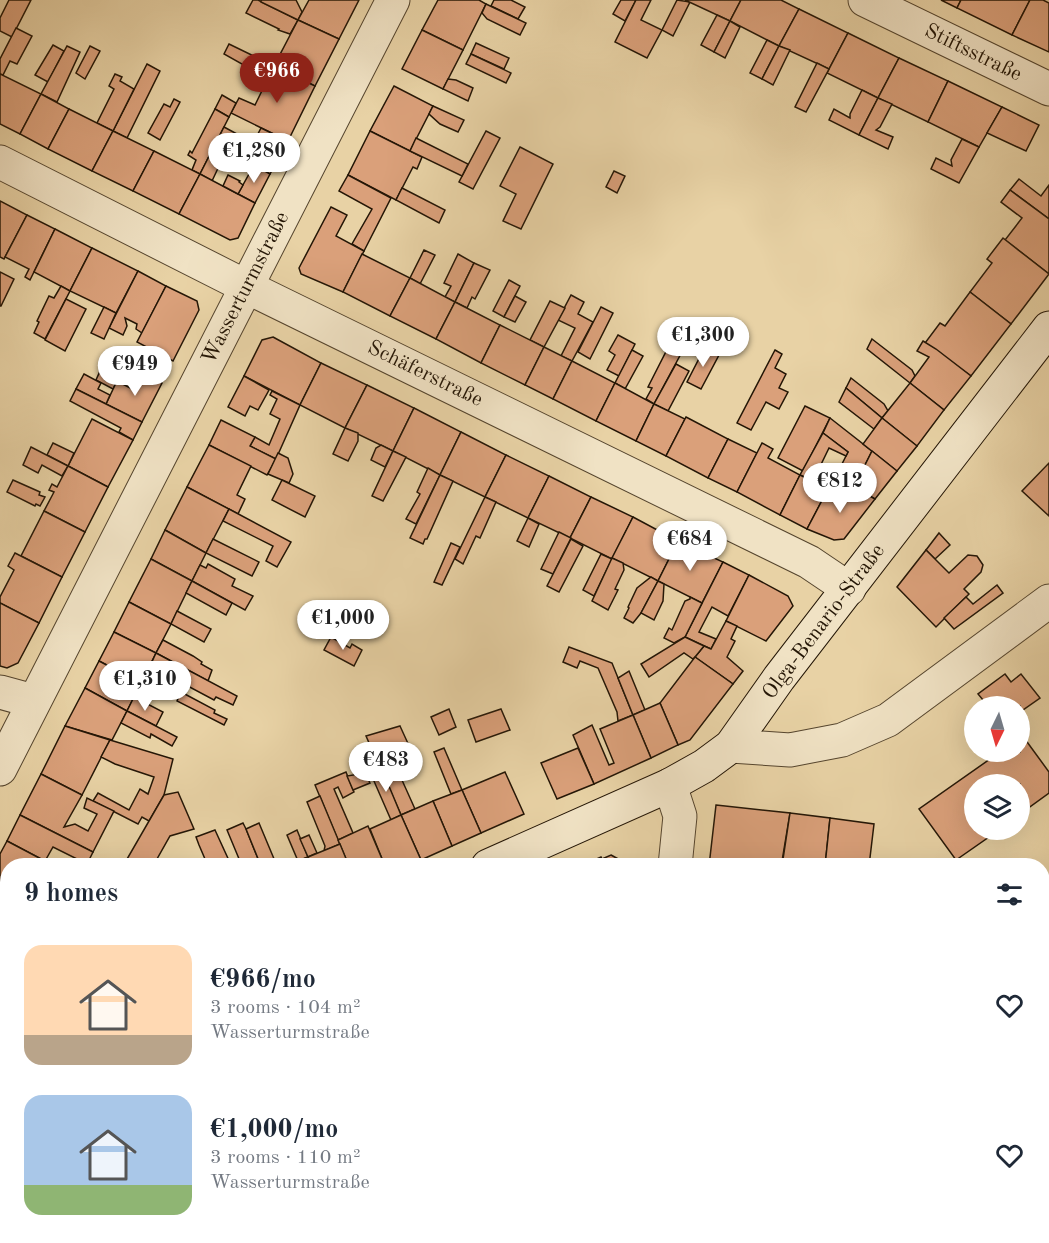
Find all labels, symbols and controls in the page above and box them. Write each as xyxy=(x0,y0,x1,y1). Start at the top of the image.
street label: Stiftsstraße xyxy=(921,20,1025,86)
pin: €966 xyxy=(241,53,313,104)
text: €966 xyxy=(254,62,300,82)
pin: €1,280 xyxy=(205,133,303,184)
text: €1,280 xyxy=(222,142,286,162)
street label: Wasserturmstraße xyxy=(199,209,293,367)
pin: €1,300 xyxy=(654,317,752,368)
text: €1,300 xyxy=(671,326,735,346)
street label: Schäferstraße xyxy=(364,337,486,411)
pin: €949 xyxy=(99,346,171,397)
text: €949 xyxy=(112,355,158,375)
pin: €812 xyxy=(804,463,876,514)
text: €812 xyxy=(817,472,863,492)
pin: €684 xyxy=(654,521,726,572)
text: €684 xyxy=(667,530,713,550)
street label: Olga-Benario-Straße xyxy=(759,541,889,703)
pin: €1,000 xyxy=(294,600,392,651)
text: €1,000 xyxy=(311,609,375,629)
pin: €1,310 xyxy=(96,661,194,712)
text: €1,310 xyxy=(113,670,177,690)
north arrow xyxy=(964,696,1030,762)
map controls xyxy=(964,696,1030,840)
pin: €483 xyxy=(350,742,422,793)
text: €483 xyxy=(363,751,409,771)
button: layers xyxy=(964,774,1030,840)
icon: filters xyxy=(993,878,1026,911)
text: 9 homes xyxy=(24,881,118,907)
text: €966/mo xyxy=(210,967,316,993)
icon: home xyxy=(72,969,144,1041)
icon: heart xyxy=(993,989,1026,1022)
text: 3 rooms · 104 m² xyxy=(210,998,360,1018)
text: Wasserturmstraße xyxy=(210,1023,370,1043)
text: €1,000/mo xyxy=(210,1117,338,1143)
icon: home xyxy=(72,1119,144,1191)
icon: heart xyxy=(993,1139,1026,1172)
text: 3 rooms · 110 m² xyxy=(210,1148,360,1168)
text: Wasserturmstraße xyxy=(210,1173,370,1193)

